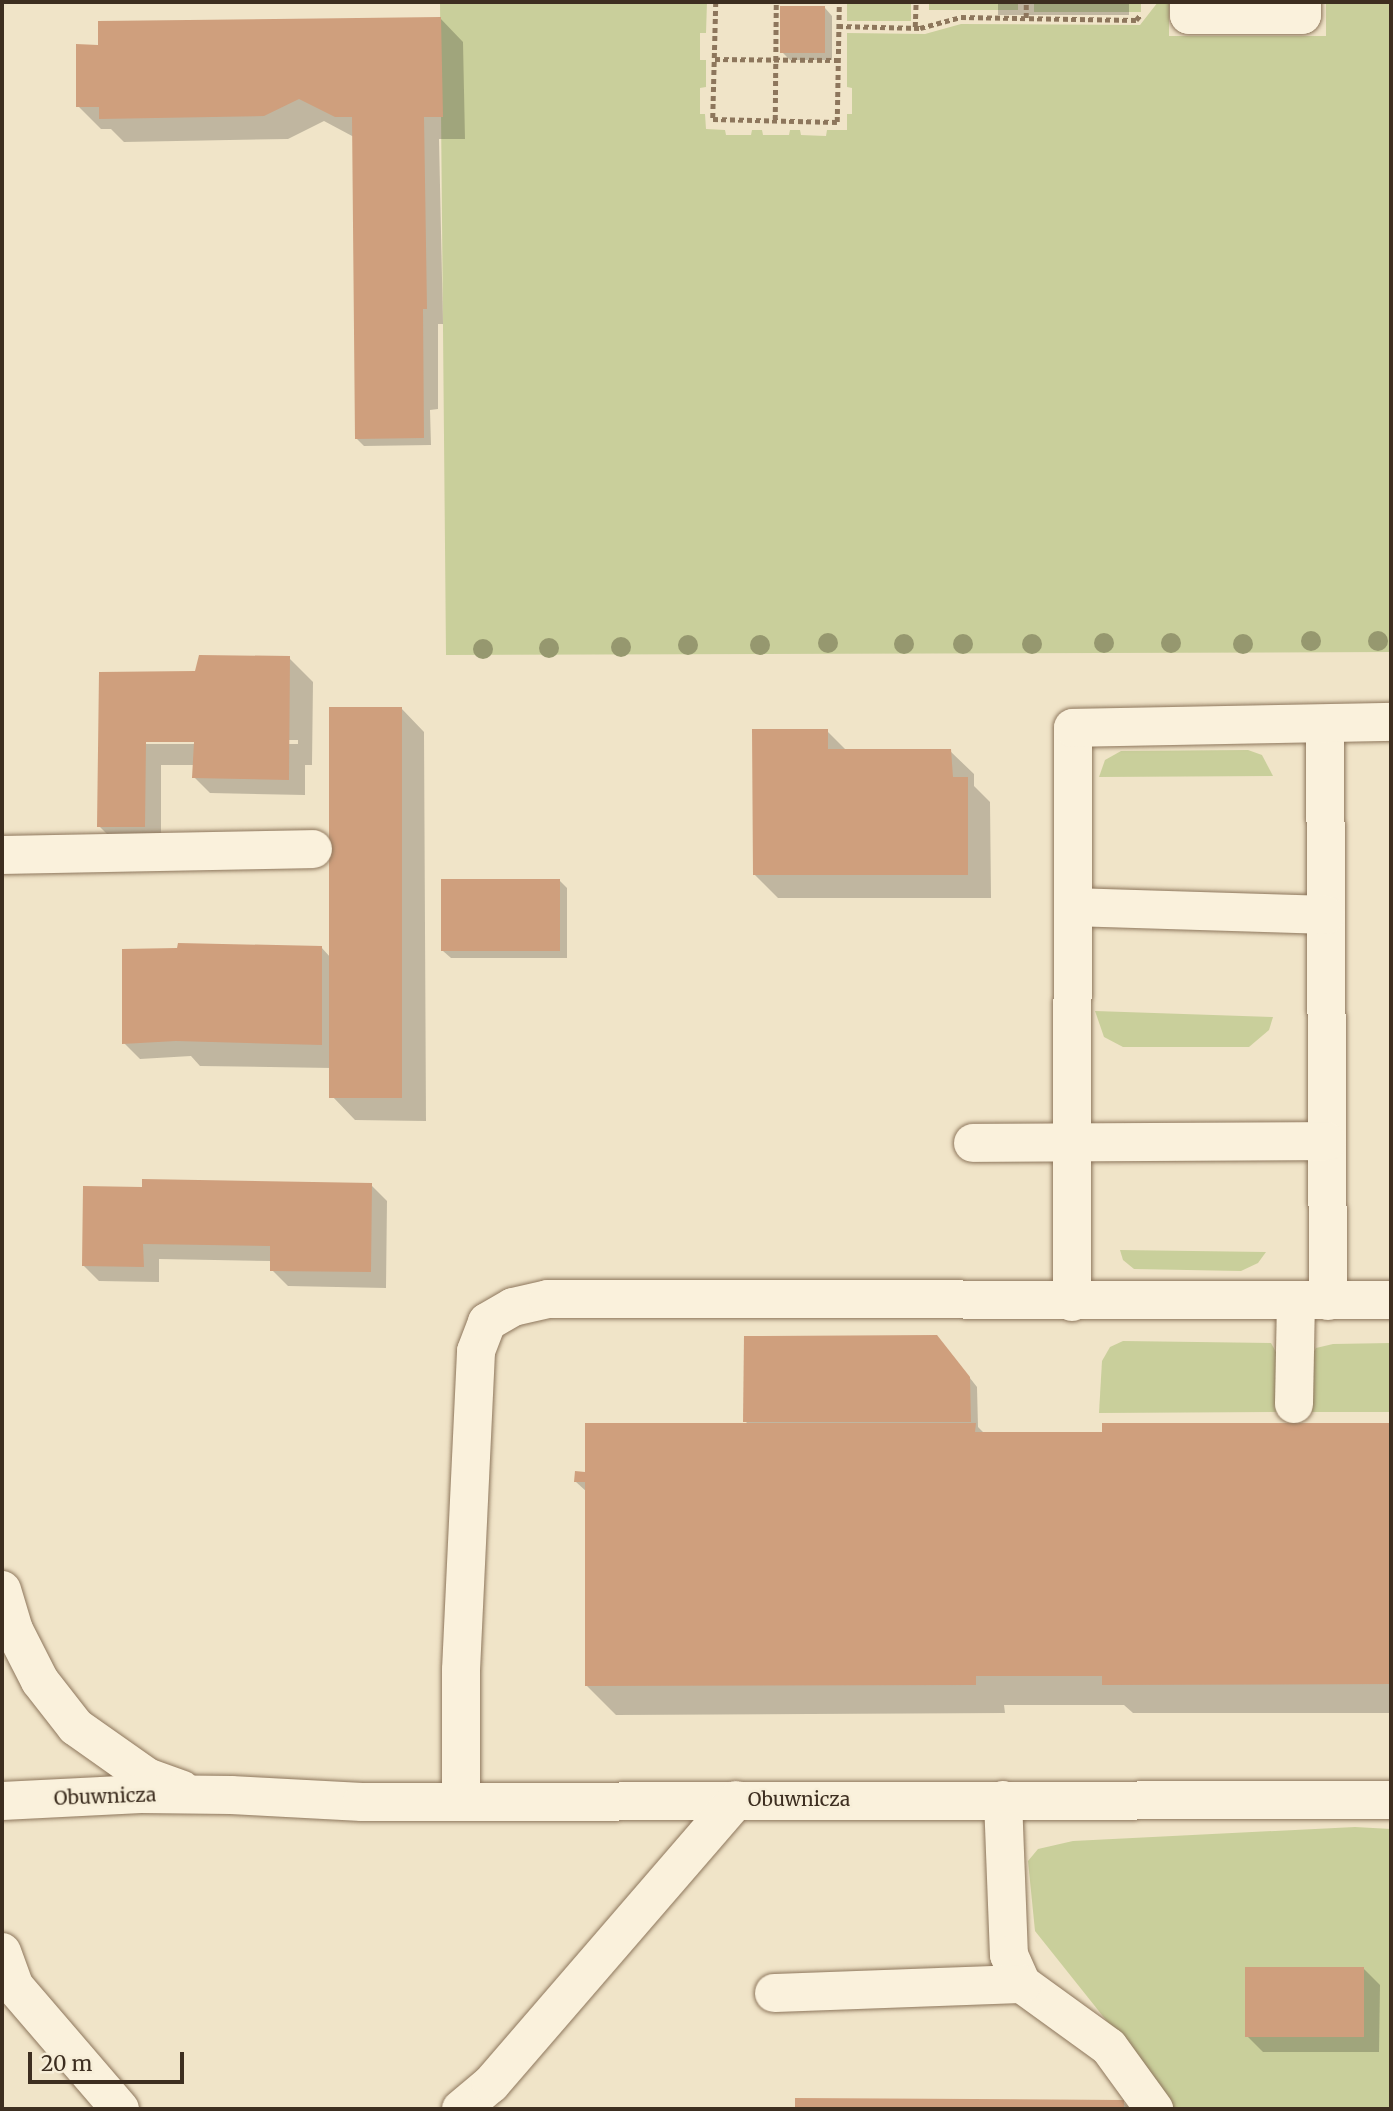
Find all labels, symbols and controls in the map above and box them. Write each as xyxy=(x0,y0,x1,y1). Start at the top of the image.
street label: Obuwnicza xyxy=(53,1784,157,1810)
street label: Obuwnicza xyxy=(748,1789,850,1811)
scale bar xyxy=(32,2038,187,2082)
text: 20 m xyxy=(41,2050,92,2077)

